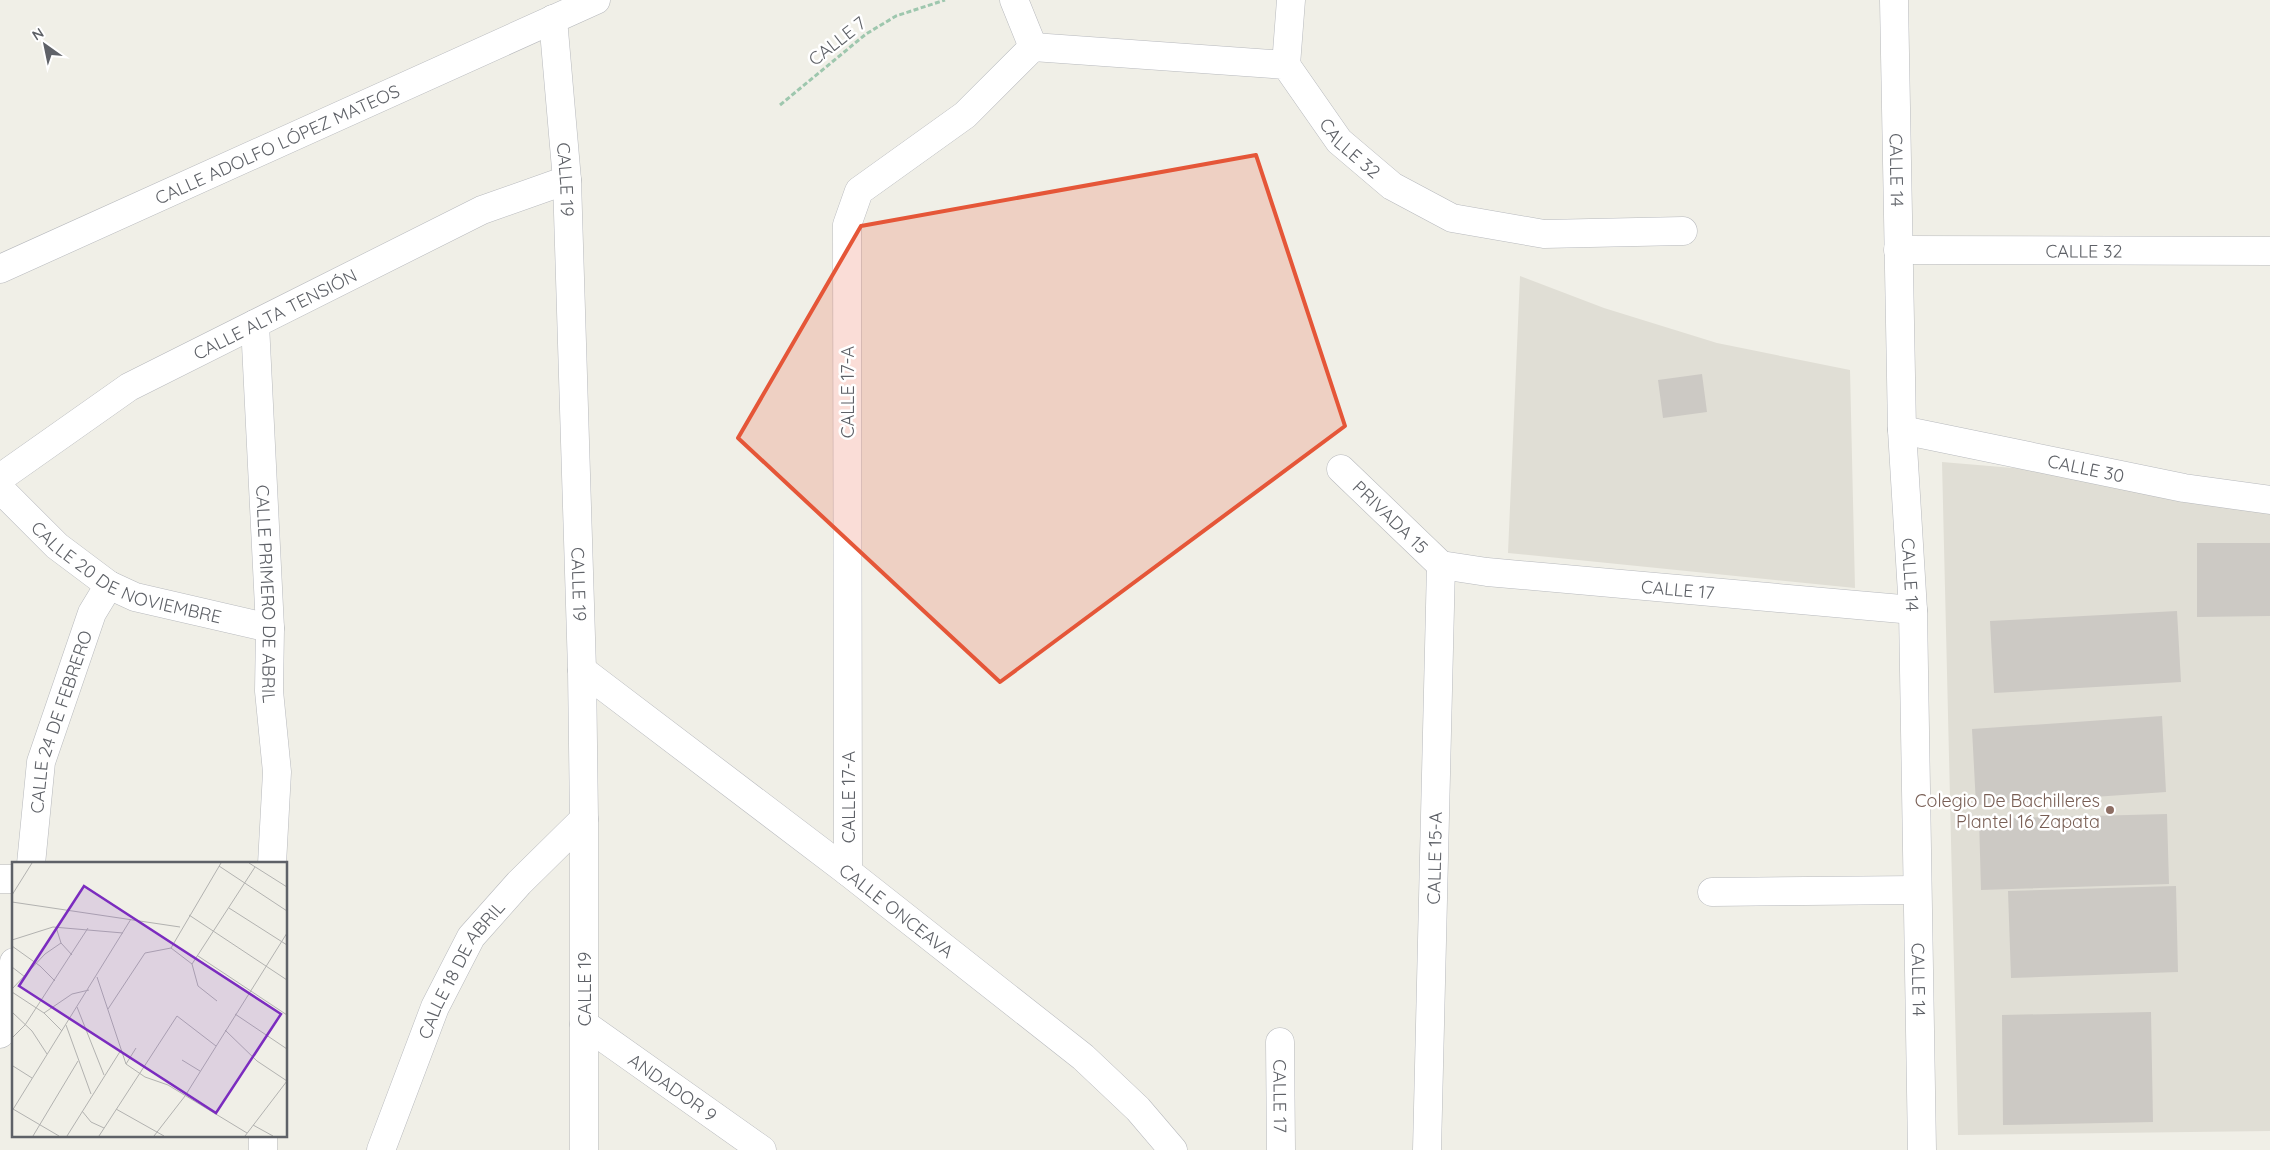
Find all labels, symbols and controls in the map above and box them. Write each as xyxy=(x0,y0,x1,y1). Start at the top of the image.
street label: CALLE 7 xyxy=(804,11,870,71)
north arrow xyxy=(20,20,70,70)
text: N xyxy=(29,24,47,44)
street label: CALLE ADOLFO LÓPEZ MATEOS xyxy=(151,79,403,209)
street label: CALLE 32 xyxy=(1315,113,1386,183)
street label: CALLE 14 xyxy=(1885,133,1909,207)
street label: CALLE 19 xyxy=(552,141,580,217)
street label: CALLE 32 xyxy=(2045,239,2123,262)
street label: CALLE ALTA TENSIÓN xyxy=(189,263,361,365)
street label: CALLE 17-A xyxy=(836,346,859,438)
street label: CALLE 30 xyxy=(2046,449,2127,487)
street label: PRIVADA 15 xyxy=(1348,475,1433,558)
street label: CALLE PRIMERO DE ABRIL xyxy=(251,484,282,704)
street label: CALLE 20 DE NOVIEMBRE xyxy=(27,516,224,628)
street label: CALLE 14 xyxy=(1897,537,1925,612)
street label: CALLE 19 xyxy=(567,547,592,622)
street label: CALLE 17 xyxy=(1640,574,1715,604)
street label: CALLE 24 DE FEBRERO xyxy=(25,627,97,814)
street label: CALLE 17-A xyxy=(837,751,860,843)
place label: Colegio De Bachilleres Plantel 16 Zapata xyxy=(1915,789,2100,833)
marker: Colegio De Bachilleres Plantel 16 Zapata xyxy=(2104,804,2116,816)
street label: CALLE 15-A xyxy=(1421,811,1447,905)
street label: CALLE ONCEAVA xyxy=(835,858,959,963)
inset map xyxy=(12,862,288,1138)
street label: CALLE 18 DE ABRIL xyxy=(413,896,510,1042)
street label: CALLE 14 xyxy=(1907,943,1931,1017)
street label: CALLE 19 xyxy=(573,952,596,1026)
street label: ANDADOR 9 xyxy=(624,1048,722,1126)
street label: CALLE 17 xyxy=(1269,1059,1292,1133)

